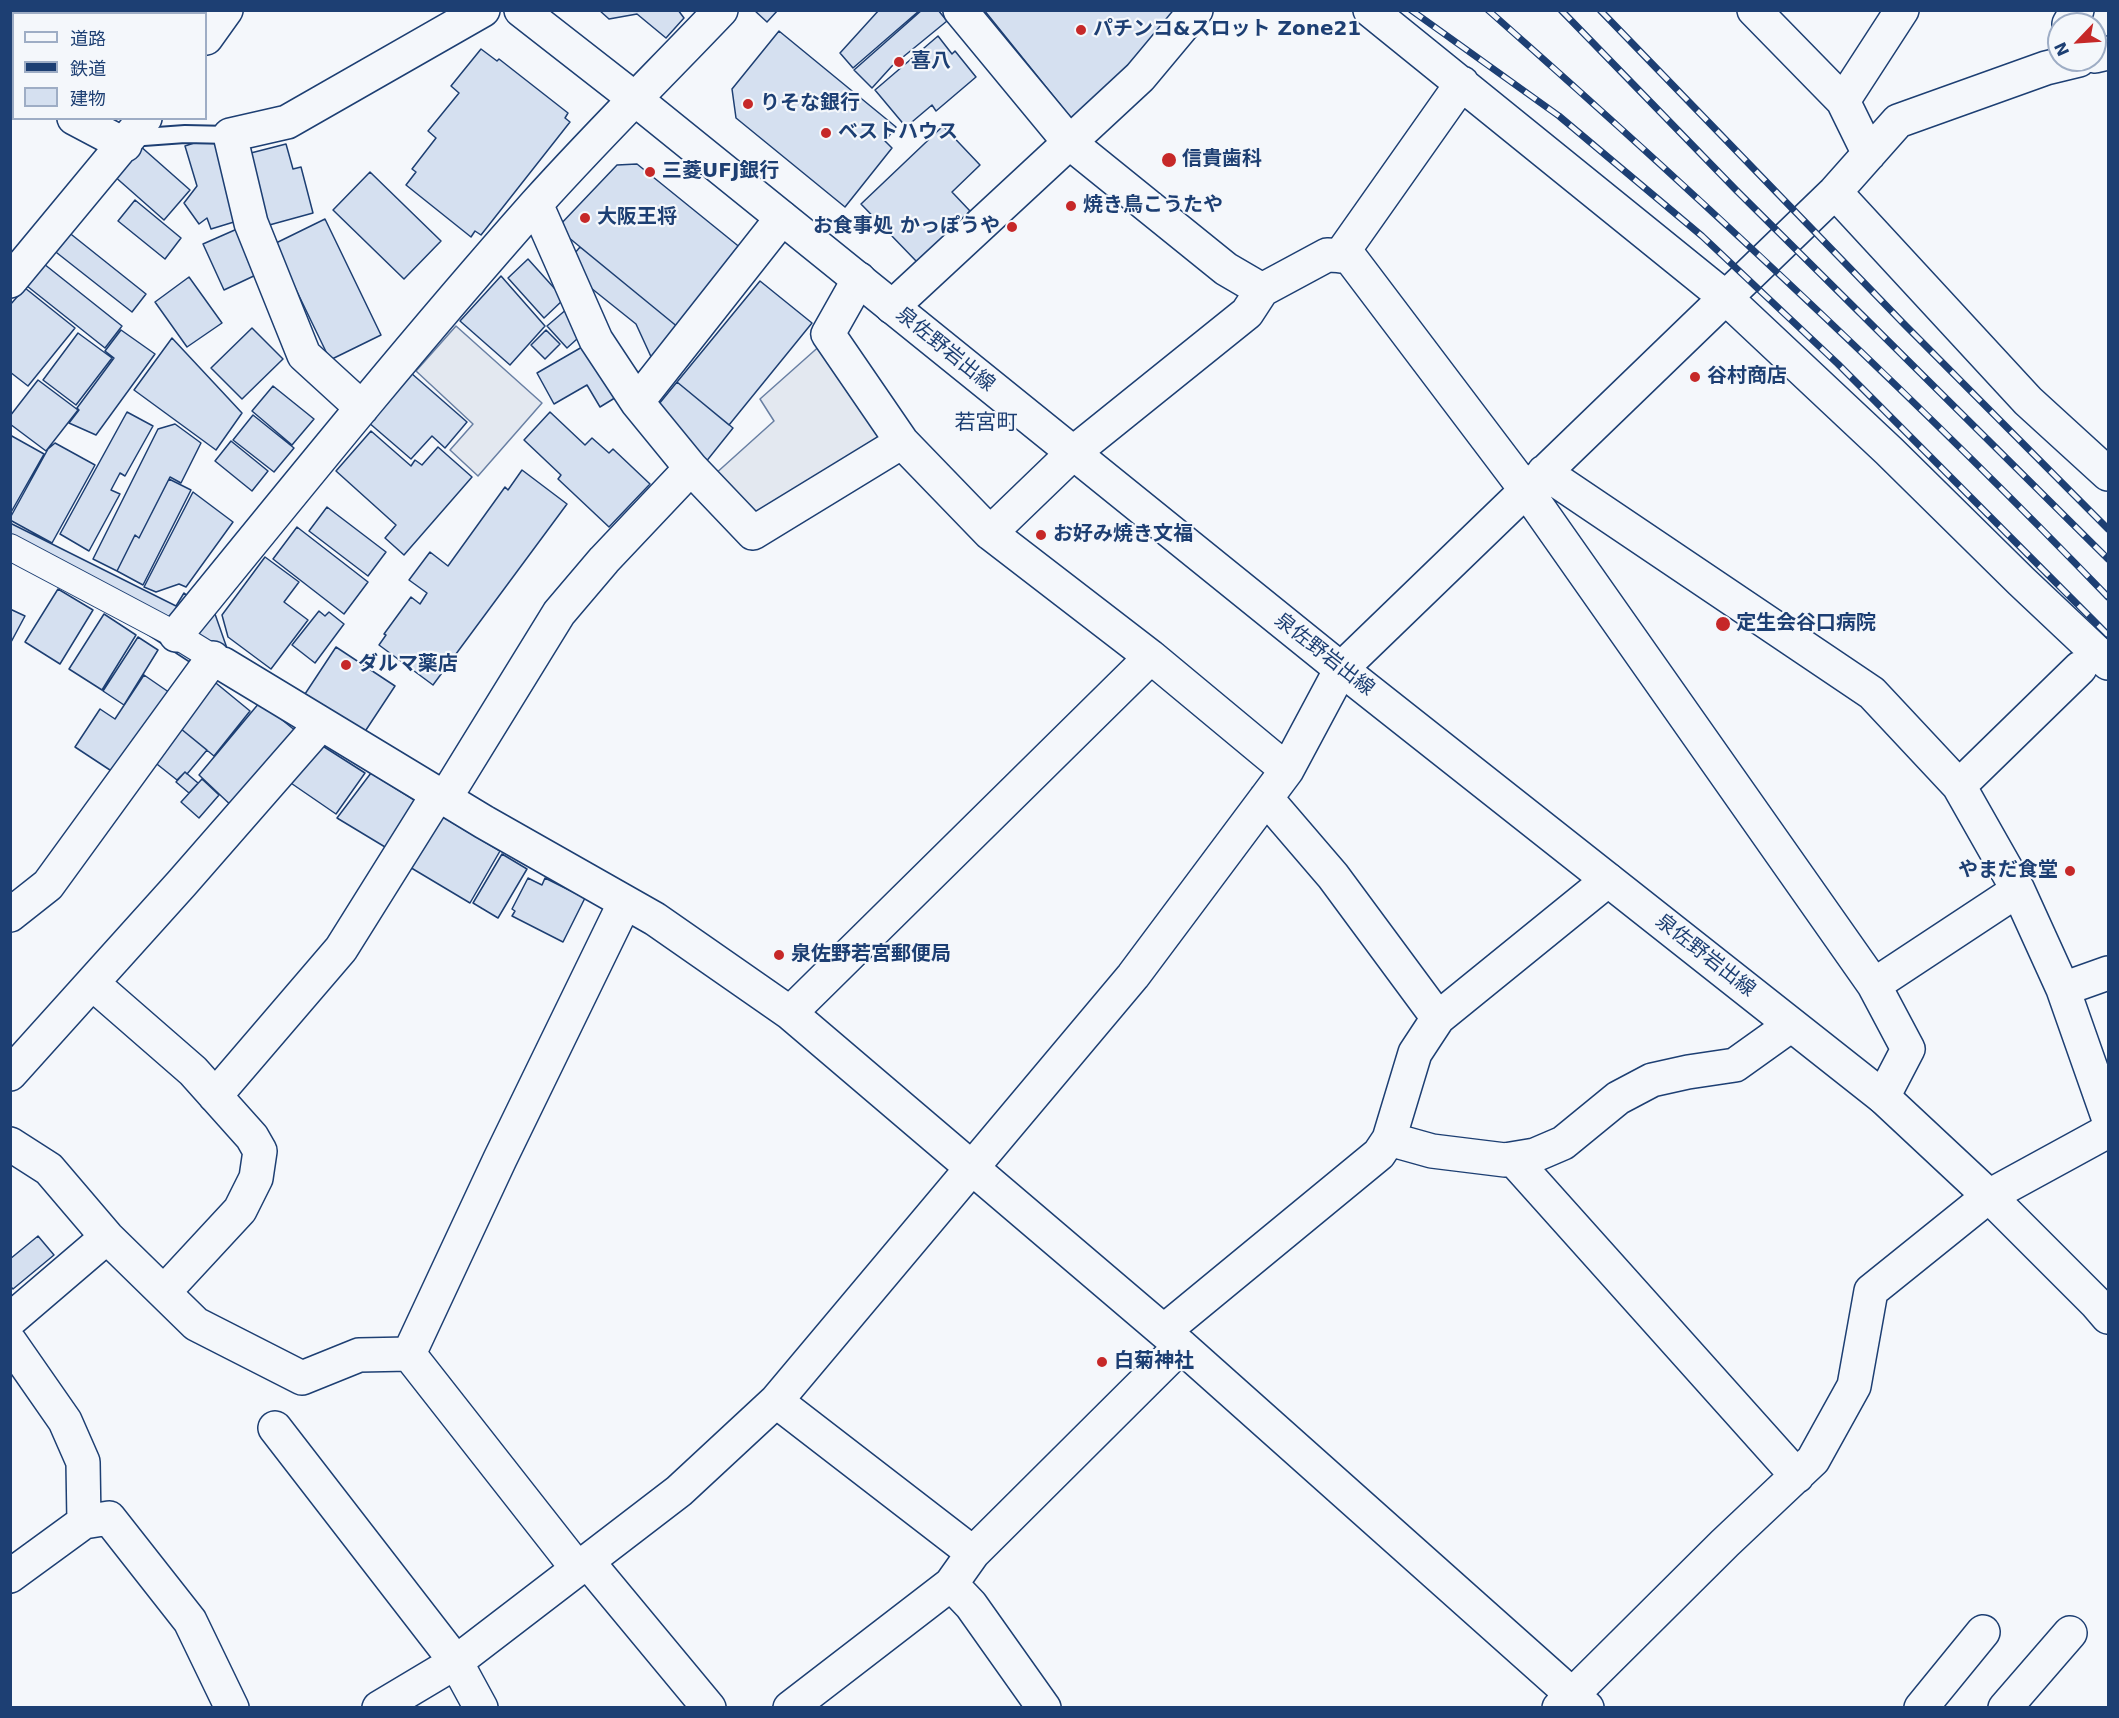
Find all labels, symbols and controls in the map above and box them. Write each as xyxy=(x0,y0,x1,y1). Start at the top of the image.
legend xyxy=(12,12,207,120)
north arrow xyxy=(2047,12,2107,72)
place label: パチンコ&スロット Zone21 xyxy=(1093,18,1361,42)
marker: パチンコ&スロット Zone21 xyxy=(1074,23,1088,37)
text: 道路 xyxy=(70,28,106,49)
text: N xyxy=(2051,39,2073,59)
place label: 喜八 xyxy=(911,50,951,74)
marker: 喜八 xyxy=(892,55,906,69)
text: 鉄道 xyxy=(70,58,106,79)
text: 建物 xyxy=(70,88,106,109)
place label: りそな銀行 xyxy=(760,92,860,116)
marker: りそな銀行 xyxy=(741,97,755,111)
place label: ベストハウス xyxy=(838,121,958,145)
marker: ベストハウス xyxy=(819,126,833,140)
place label: 信貴歯科 xyxy=(1182,148,1262,172)
marker: 信貴歯科 xyxy=(1160,151,1178,169)
place label: 三菱UFJ銀行 xyxy=(662,160,779,184)
marker: 三菱UFJ銀行 xyxy=(643,165,657,179)
place label: 焼き鳥こうたや xyxy=(1083,194,1223,218)
marker: 焼き鳥こうたや xyxy=(1064,199,1078,213)
place label: 大阪王将 xyxy=(597,206,677,230)
marker: 大阪王将 xyxy=(578,211,592,225)
place label: お食事処 かっぽうや xyxy=(813,215,1000,239)
marker: お食事処 かっぽうや xyxy=(1005,220,1019,234)
street label: 泉佐野岩出線 xyxy=(891,303,999,397)
place label: 谷村商店 xyxy=(1707,365,1787,389)
marker: 谷村商店 xyxy=(1688,370,1702,384)
district label: 若宮町 xyxy=(955,411,1017,437)
place label: お好み焼き文福 xyxy=(1053,523,1193,547)
marker: お好み焼き文福 xyxy=(1034,528,1048,542)
street label: 泉佐野岩出線 xyxy=(1269,609,1379,701)
place label: 定生会谷口病院 xyxy=(1736,612,1876,636)
marker: 定生会谷口病院 xyxy=(1714,615,1732,633)
place label: ダルマ薬店 xyxy=(358,653,458,677)
marker: ダルマ薬店 xyxy=(339,658,353,672)
place label: やまだ食堂 xyxy=(1958,859,2058,883)
marker: やまだ食堂 xyxy=(2063,864,2077,878)
street label: 泉佐野岩出線 xyxy=(1650,910,1760,1002)
place label: 泉佐野若宮郵便局 xyxy=(791,943,951,967)
marker: 泉佐野若宮郵便局 xyxy=(772,948,786,962)
place label: 白菊神社 xyxy=(1114,1350,1194,1374)
marker: 白菊神社 xyxy=(1095,1355,1109,1369)

